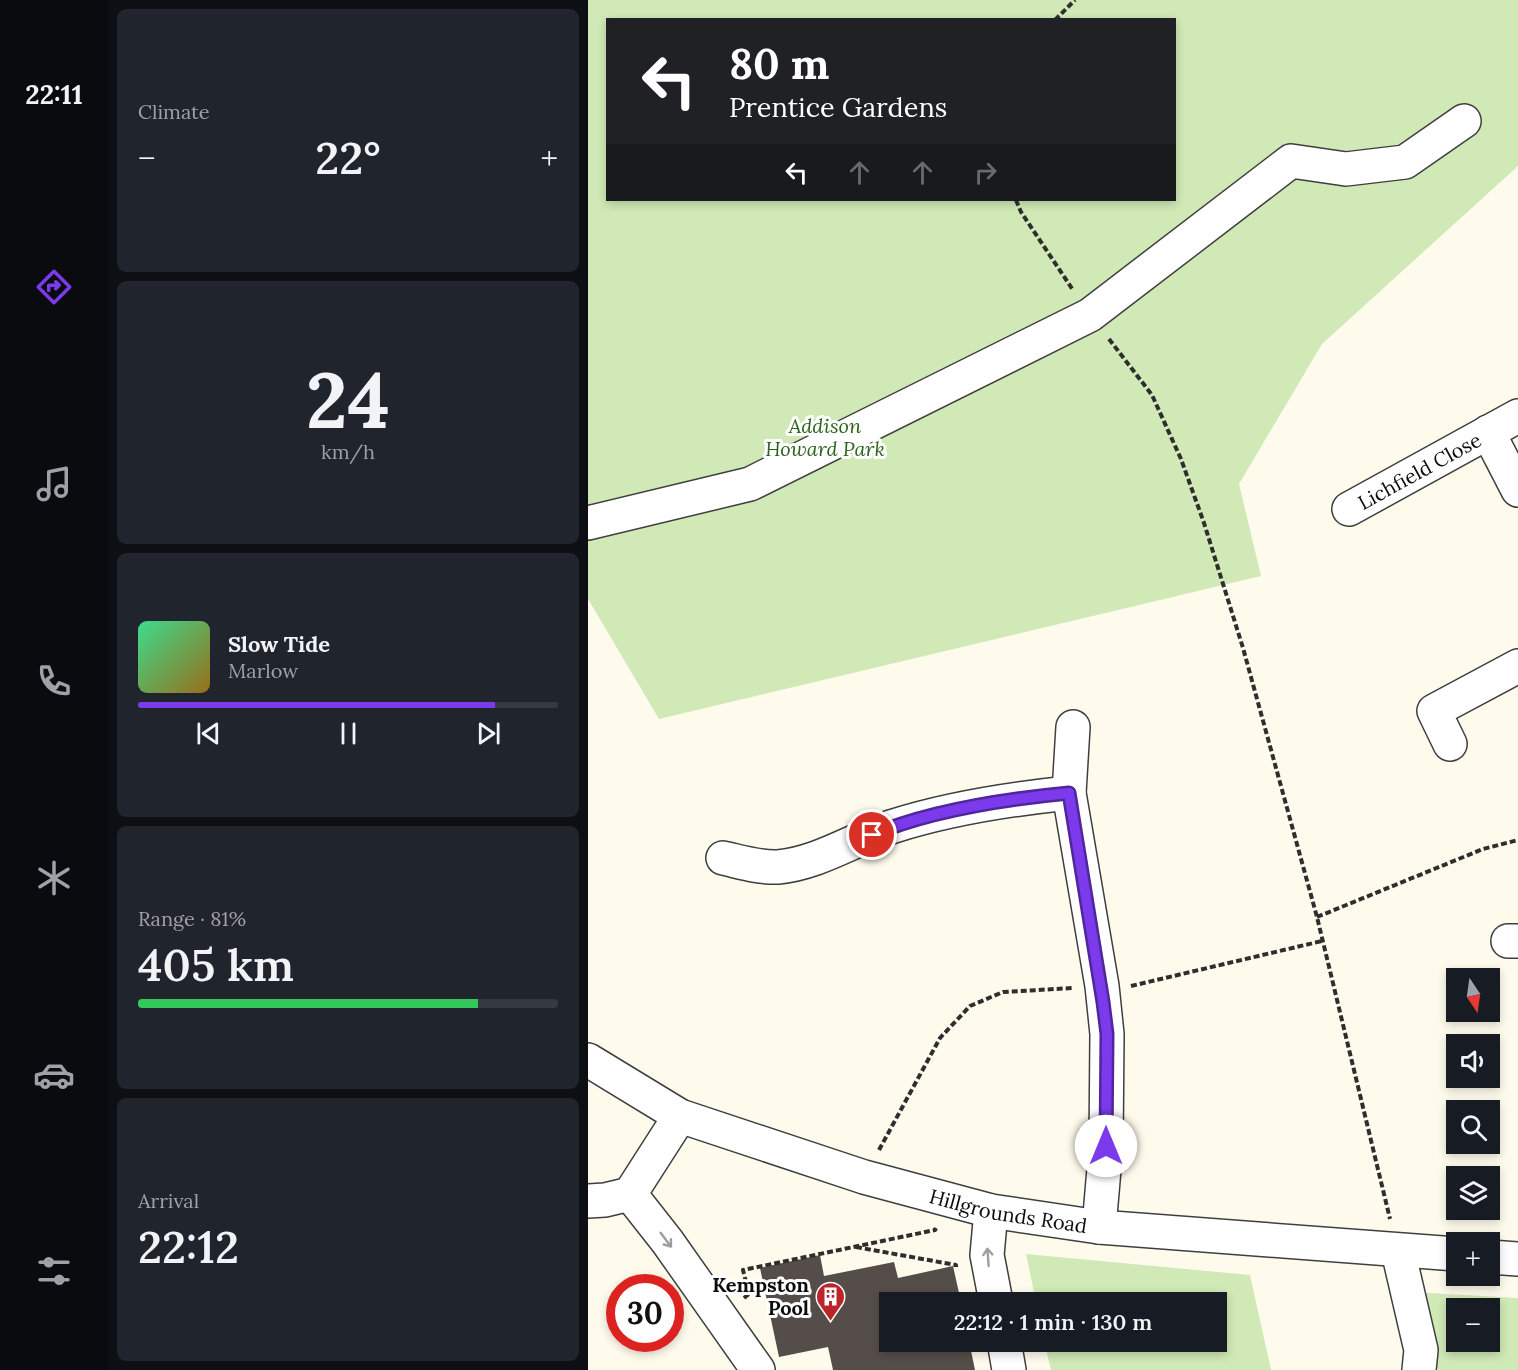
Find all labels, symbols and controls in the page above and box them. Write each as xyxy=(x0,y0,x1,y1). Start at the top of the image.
text: 80 m xyxy=(729,37,829,91)
icon: left xyxy=(630,42,708,120)
text: 22:11 xyxy=(25,77,83,111)
text: Prentice Gardens xyxy=(729,90,947,124)
text: Climate xyxy=(138,99,210,124)
text: 22° xyxy=(315,129,381,186)
text: − xyxy=(138,137,156,179)
text: + xyxy=(541,137,558,179)
icon: left xyxy=(780,156,813,189)
icon: ahead xyxy=(843,156,876,189)
icon: ahead xyxy=(906,156,939,189)
icon: right xyxy=(969,156,1002,189)
icon: directions xyxy=(33,266,75,308)
text: 24 xyxy=(306,350,390,449)
park label: Addison Howard Park xyxy=(765,413,885,461)
street label: Lichfield Close xyxy=(1353,426,1485,514)
text: km/h xyxy=(321,439,375,464)
icon: music xyxy=(33,463,75,505)
text: Slow Tide xyxy=(228,630,330,658)
text: Marlow xyxy=(228,658,298,683)
icon: phone xyxy=(33,660,75,702)
icon: previous xyxy=(192,717,225,750)
icon: pause xyxy=(332,717,365,750)
icon: next xyxy=(472,717,505,750)
pin xyxy=(846,809,897,860)
icon: arrive xyxy=(855,818,888,851)
icon: climate xyxy=(33,857,75,899)
text: Range · 81% xyxy=(138,906,246,931)
text: 405 km xyxy=(138,936,294,993)
north arrow xyxy=(1446,968,1500,1022)
map controls xyxy=(1446,968,1500,1352)
button: sound xyxy=(1446,1034,1500,1088)
icon: car xyxy=(33,1054,75,1096)
button: search xyxy=(1446,1100,1500,1154)
position arrow xyxy=(1074,1114,1138,1178)
button: layers xyxy=(1446,1166,1500,1220)
street label: Hillgrounds Road xyxy=(927,1183,1089,1238)
text: Arrival xyxy=(138,1188,199,1213)
text: 22:12 xyxy=(138,1218,239,1275)
one-way arrow xyxy=(660,1232,672,1248)
button: + xyxy=(1446,1232,1500,1286)
one-way arrow xyxy=(983,1247,994,1267)
icon: filters xyxy=(33,1250,75,1292)
place label: Kempston Pool xyxy=(712,1272,809,1320)
speed limit sign: 30 xyxy=(606,1274,684,1352)
building icon: Kempston Pool xyxy=(814,1280,846,1322)
button: − xyxy=(1446,1298,1500,1352)
text: 22:12 · 1 min · 130 m xyxy=(954,1308,1152,1336)

